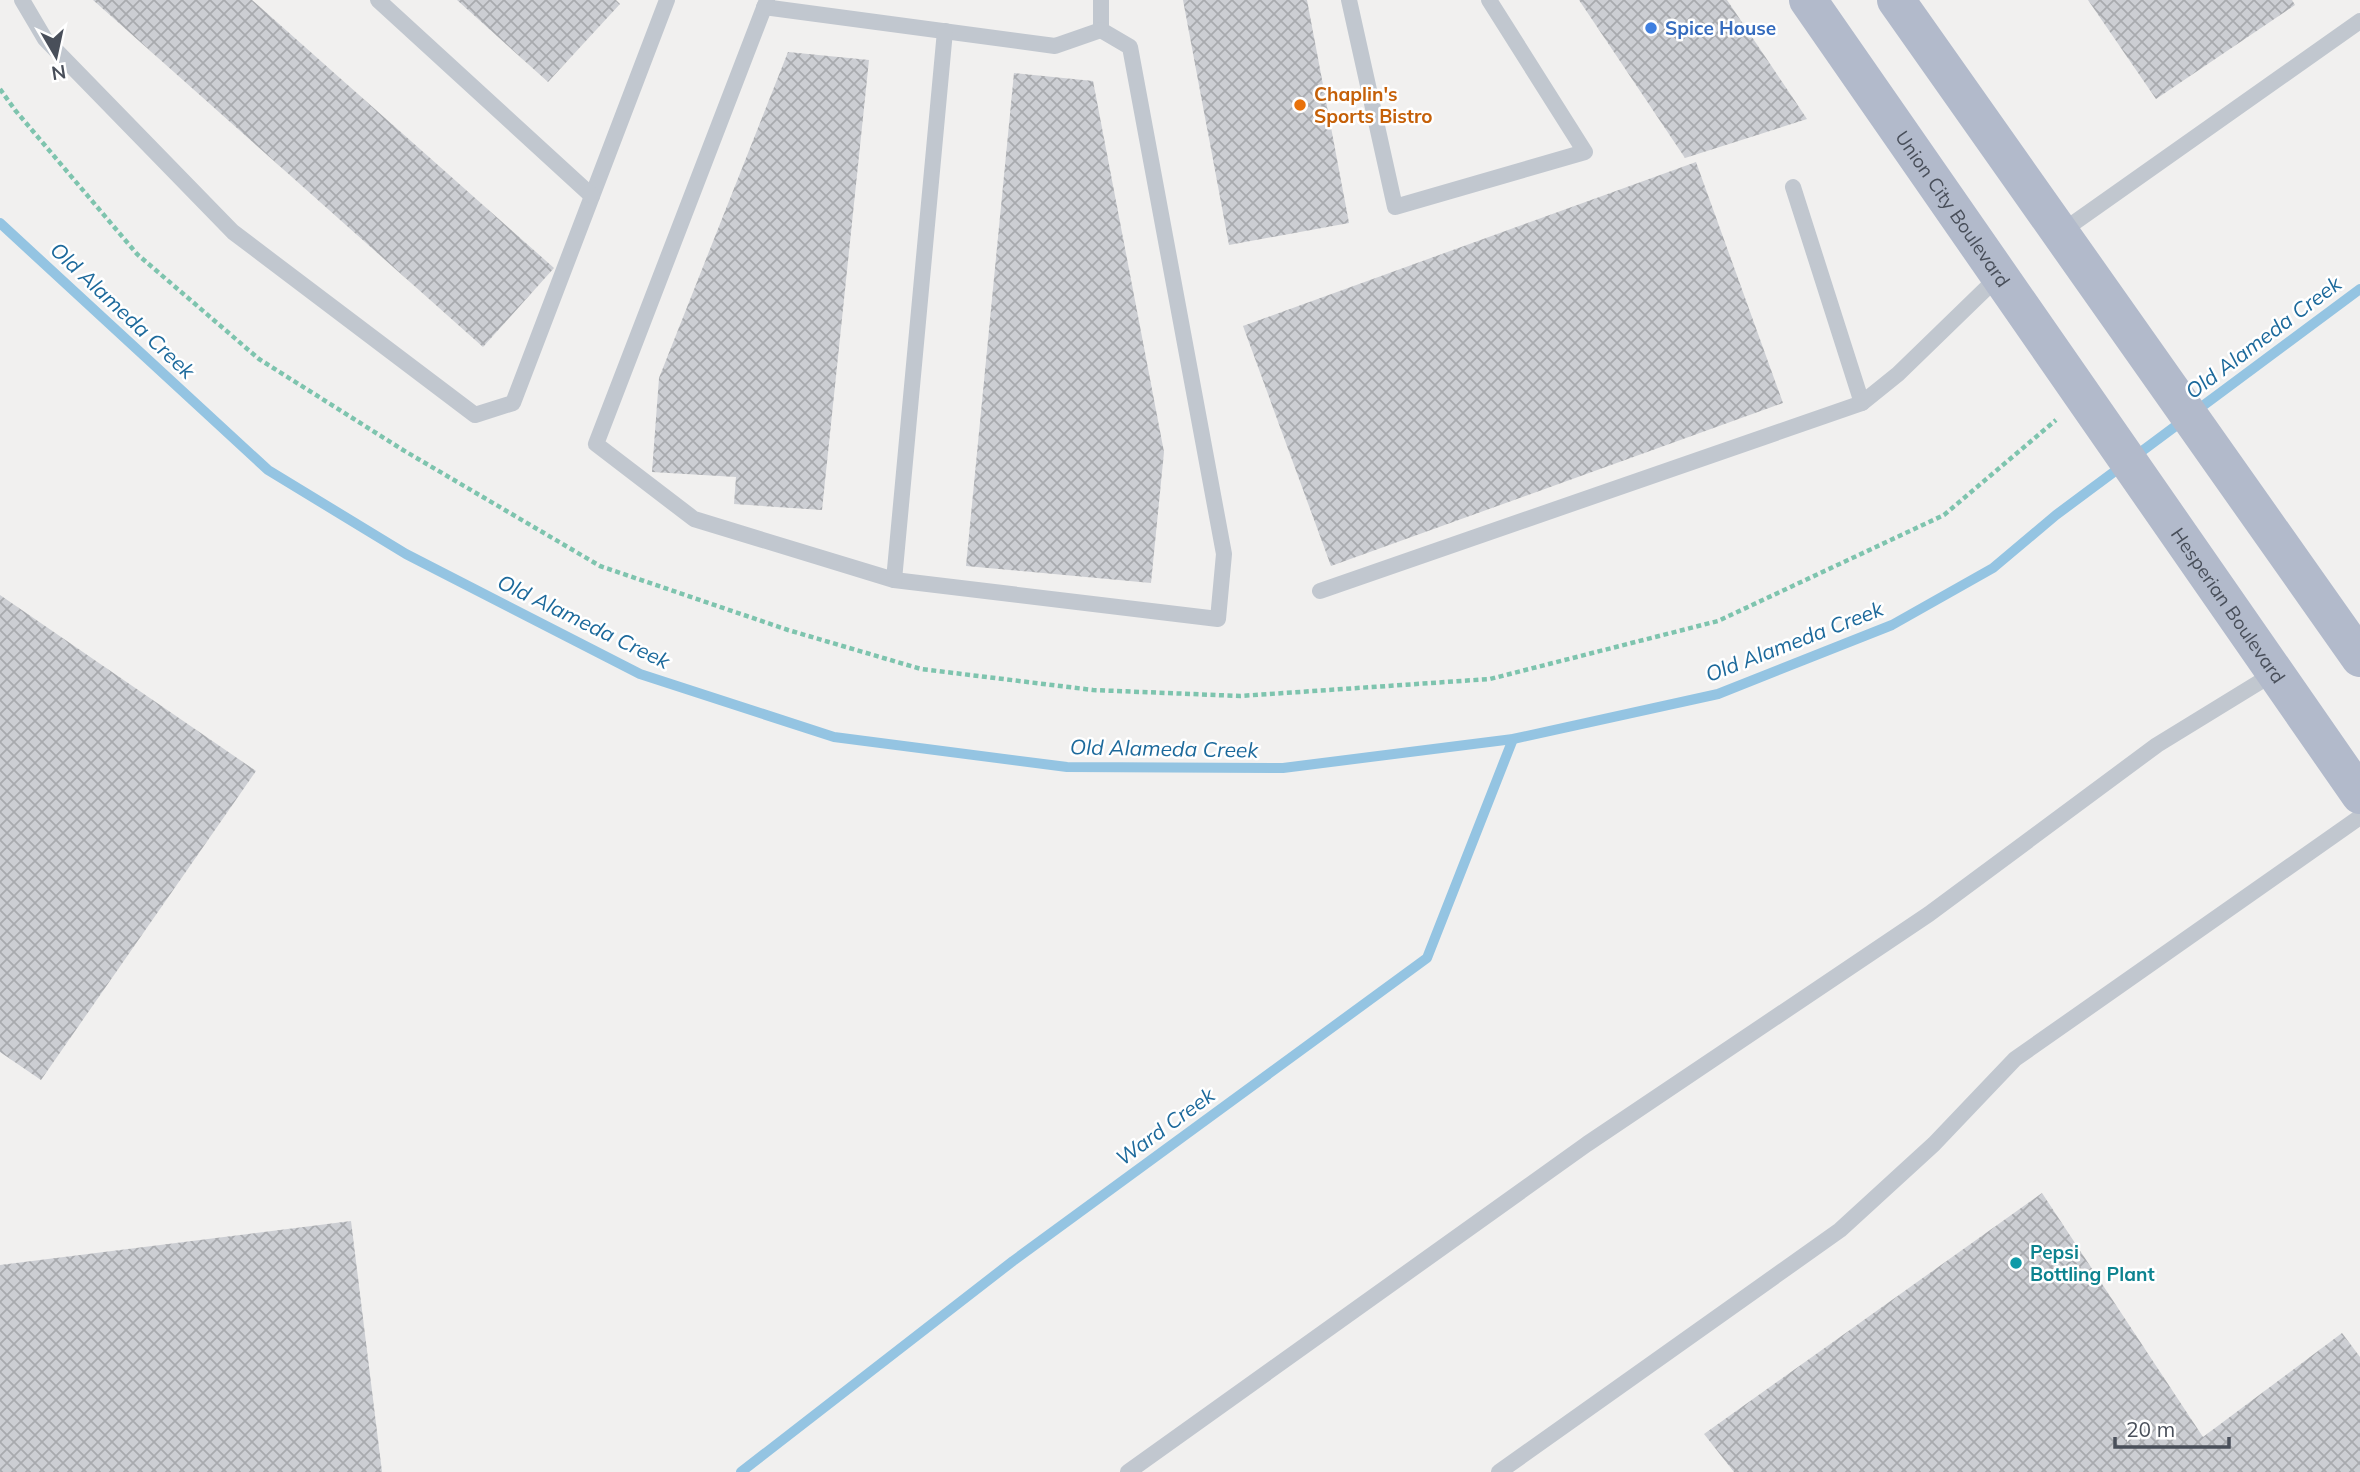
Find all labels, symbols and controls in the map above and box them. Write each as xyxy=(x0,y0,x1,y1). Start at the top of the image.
place label: Spice House xyxy=(1665,16,1776,40)
marker: Spice House xyxy=(1643,20,1659,36)
north arrow xyxy=(21,21,91,91)
text: N xyxy=(50,60,68,86)
place label: Chaplin's Sports Bistro xyxy=(1314,82,1432,128)
marker: Chaplin's Sports Bistro xyxy=(1292,97,1308,113)
street label: Union City Boulevard xyxy=(1890,126,2015,291)
water label: Old Alameda Creek xyxy=(45,236,202,385)
water label: Old Alameda Creek xyxy=(2180,269,2347,404)
street label: Hesperian Boulevard xyxy=(2166,523,2291,688)
water label: Old Alameda Creek xyxy=(494,568,675,674)
water label: Old Alameda Creek xyxy=(1701,595,1888,687)
water label: Old Alameda Creek xyxy=(1070,733,1260,763)
water label: Ward Creek xyxy=(1110,1081,1220,1171)
place label: Pepsi Bottling Plant xyxy=(2030,1240,2155,1286)
marker: Pepsi Bottling Plant xyxy=(2008,1255,2024,1271)
scale bar xyxy=(2115,1406,2229,1450)
text: 20 m xyxy=(2126,1416,2175,1442)

